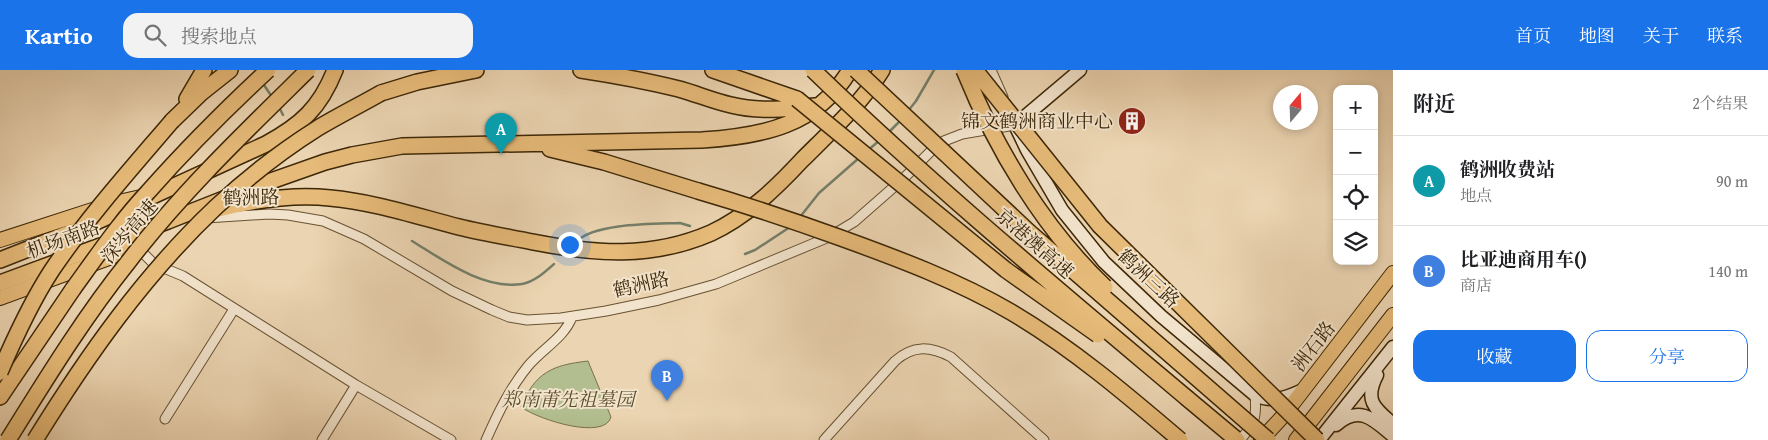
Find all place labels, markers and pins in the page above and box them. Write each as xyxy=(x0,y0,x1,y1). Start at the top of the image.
building icon: 锦文鹤洲商业中心 xyxy=(1117,106,1147,136)
place label: 锦文鹤洲商业中心 xyxy=(961,107,1113,135)
pin: A xyxy=(485,113,517,154)
pin: B xyxy=(651,360,683,401)

